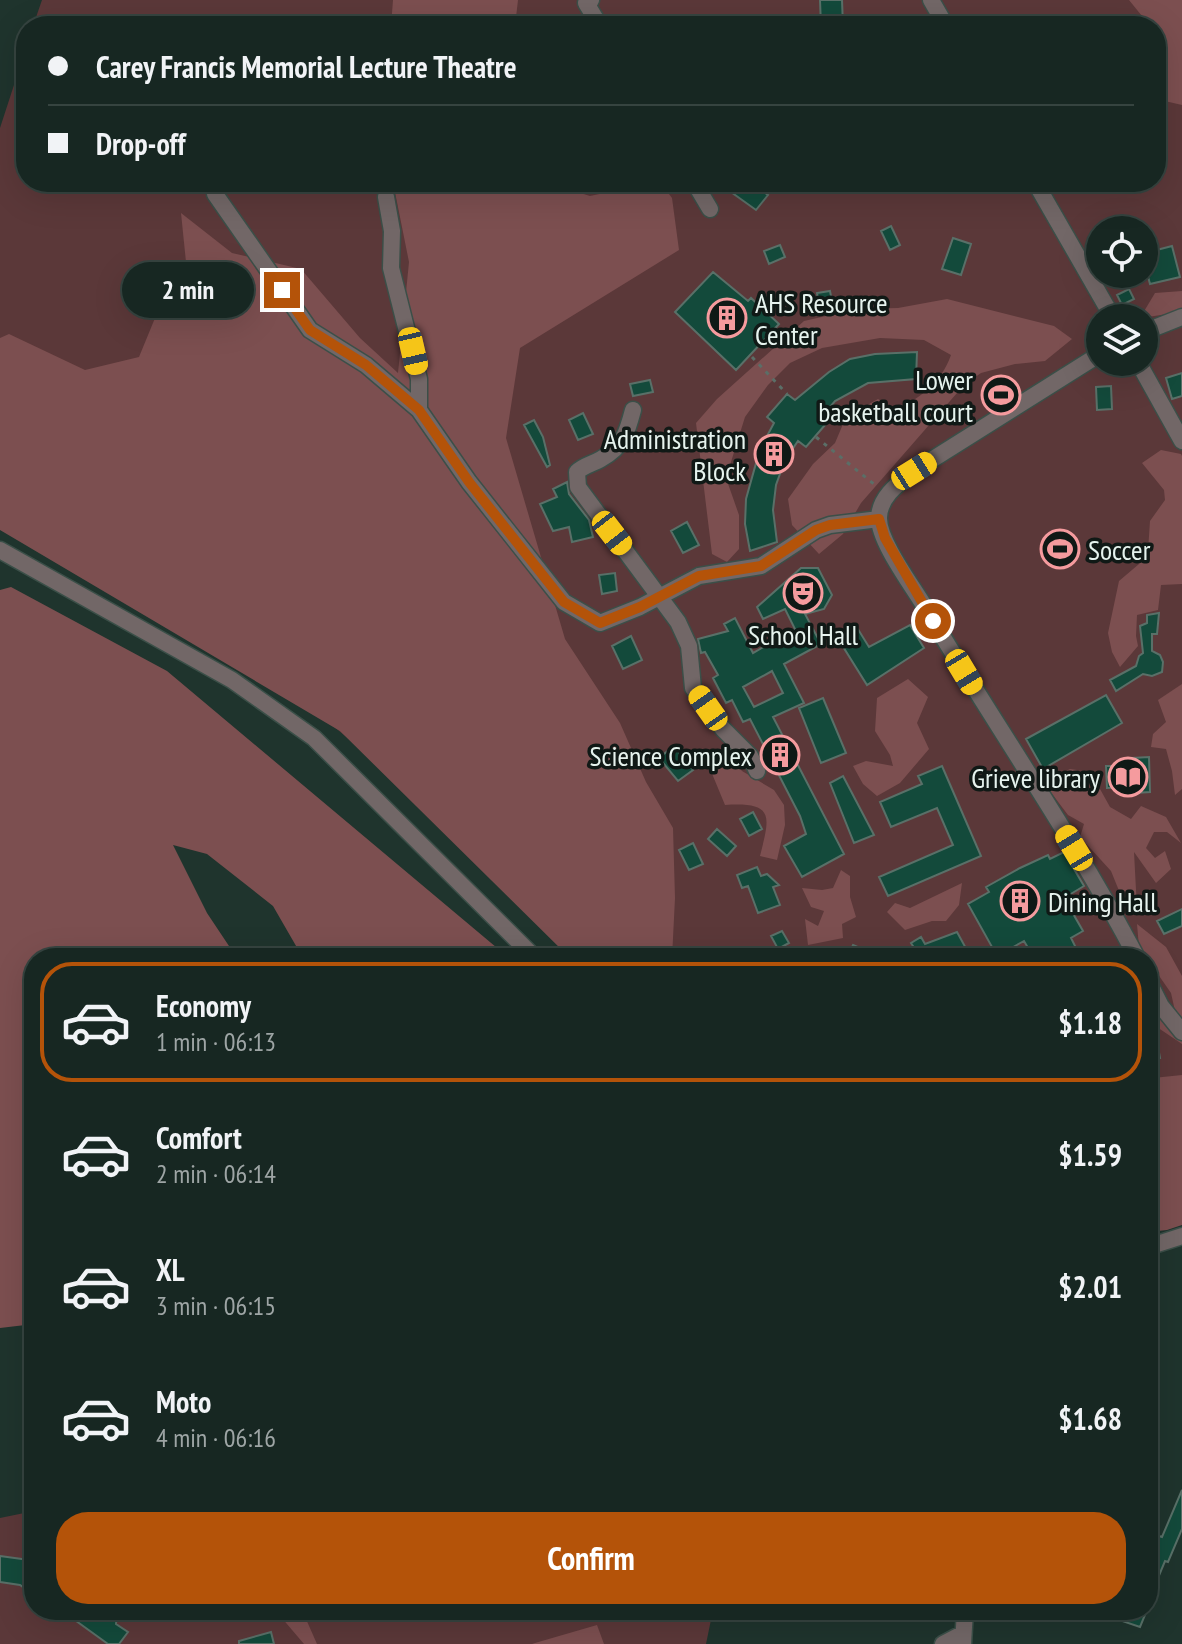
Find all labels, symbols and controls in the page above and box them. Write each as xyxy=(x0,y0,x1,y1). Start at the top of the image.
text: Carey Francis Memorial Lecture Theatre xyxy=(96,47,516,86)
text: Drop-off xyxy=(96,124,186,163)
map controls xyxy=(1086,216,1158,376)
button: locate xyxy=(1086,216,1158,288)
callout: 2 min xyxy=(122,262,254,318)
route end xyxy=(264,272,300,308)
text: 2 min xyxy=(162,273,214,306)
place label: AHS Resource Center xyxy=(755,284,888,353)
building icon: AHS Resource Center xyxy=(706,297,748,339)
button: layers xyxy=(1086,304,1158,376)
car xyxy=(396,325,430,377)
place label: Lower basketball court xyxy=(818,361,973,430)
sports icon: Lower basketball court xyxy=(980,374,1022,416)
place label: Administration Block xyxy=(604,420,746,489)
building icon: Administration Block xyxy=(753,433,795,475)
car xyxy=(887,448,941,494)
car xyxy=(588,507,636,559)
sports icon: Soccer xyxy=(1039,528,1081,570)
place label: Soccer xyxy=(1088,531,1151,568)
theatre icon: School Hall xyxy=(782,572,824,614)
route start xyxy=(915,603,951,639)
place label: School Hall xyxy=(748,616,859,653)
car xyxy=(941,645,987,699)
car xyxy=(684,681,732,735)
building icon: Science Complex xyxy=(759,734,801,776)
place label: Science Complex xyxy=(589,737,752,774)
library icon: Grieve library xyxy=(1107,756,1149,798)
place label: Grieve library xyxy=(971,759,1100,796)
car xyxy=(1051,821,1097,875)
building icon: Dining Hall xyxy=(999,880,1041,922)
place label: Dining Hall xyxy=(1048,883,1157,920)
icon: car xyxy=(60,986,132,1058)
text: Economy xyxy=(156,986,251,1025)
text: $1.18 xyxy=(1058,1003,1122,1042)
text: 1 min · 06:13 xyxy=(156,1025,276,1058)
icon: car xyxy=(60,1118,132,1190)
text: Comfort xyxy=(156,1118,242,1157)
text: $1.59 xyxy=(1058,1135,1122,1174)
text: 2 min · 06:14 xyxy=(156,1157,276,1190)
icon: car xyxy=(60,1250,132,1322)
text: XL xyxy=(156,1250,185,1289)
text: $2.01 xyxy=(1058,1267,1122,1306)
text: 3 min · 06:15 xyxy=(156,1289,276,1322)
icon: car xyxy=(60,1382,132,1454)
text: Moto xyxy=(156,1382,211,1421)
text: $1.68 xyxy=(1058,1399,1122,1438)
text: 4 min · 06:16 xyxy=(156,1421,276,1454)
button: Confirm xyxy=(56,1512,1126,1604)

